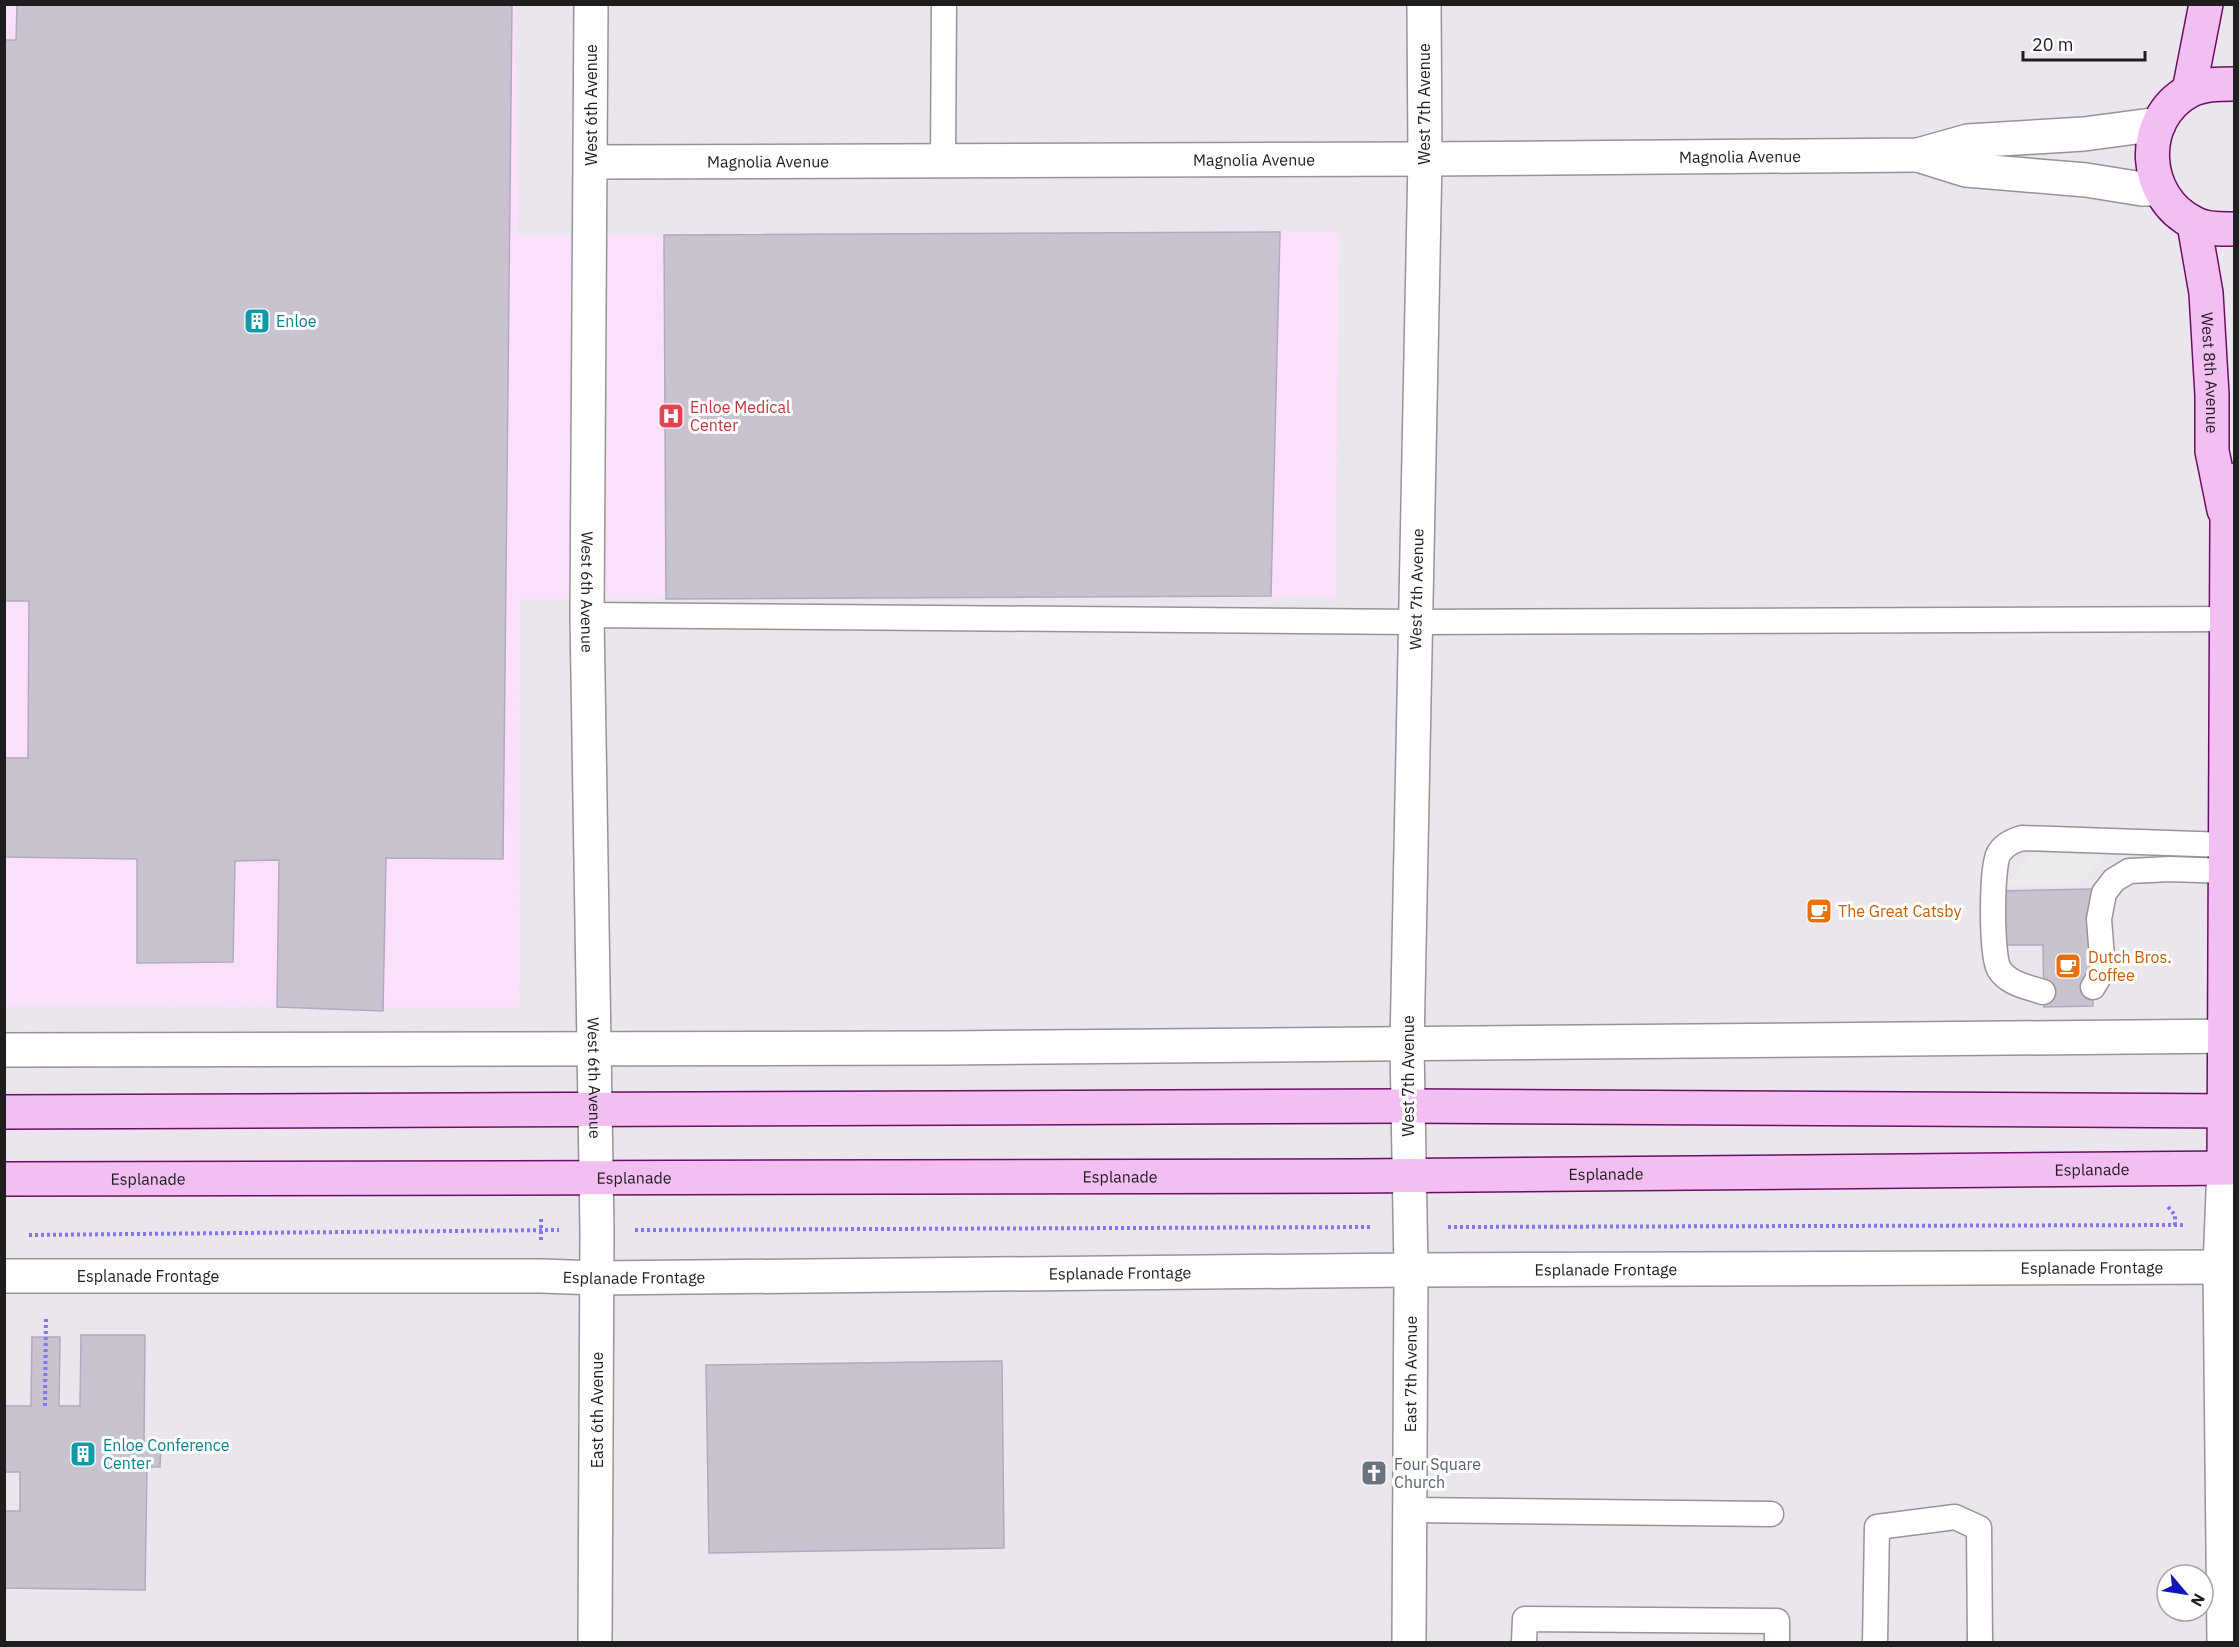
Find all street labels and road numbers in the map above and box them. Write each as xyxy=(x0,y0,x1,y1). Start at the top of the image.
street label: West 7th Avenue xyxy=(1414,43,1434,165)
street label: West 6th Avenue xyxy=(581,44,601,166)
street label: Magnolia Avenue xyxy=(1679,146,1801,167)
street label: Magnolia Avenue xyxy=(1193,149,1315,170)
street label: Magnolia Avenue xyxy=(707,151,829,172)
street label: West 8th Avenue xyxy=(2197,312,2222,434)
street label: West 7th Avenue xyxy=(1405,528,1428,650)
street label: West 6th Avenue xyxy=(577,531,598,653)
street label: West 7th Avenue xyxy=(1398,1015,1418,1137)
street label: West 6th Avenue xyxy=(584,1017,606,1139)
street label: Esplanade xyxy=(2054,1159,2130,1180)
street label: Esplanade xyxy=(1568,1163,1644,1184)
street label: Esplanade xyxy=(1082,1166,1158,1187)
street label: Esplanade xyxy=(596,1168,672,1188)
street label: Esplanade xyxy=(110,1169,186,1189)
street label: Esplanade Frontage xyxy=(2021,1257,2163,1278)
street label: Esplanade Frontage xyxy=(1535,1259,1677,1280)
street label: Esplanade Frontage xyxy=(1049,1262,1192,1284)
street label: Esplanade Frontage xyxy=(77,1266,220,1286)
street label: Esplanade Frontage xyxy=(562,1267,706,1288)
street label: East 7th Avenue xyxy=(1400,1315,1421,1432)
street label: East 6th Avenue xyxy=(587,1352,607,1468)

